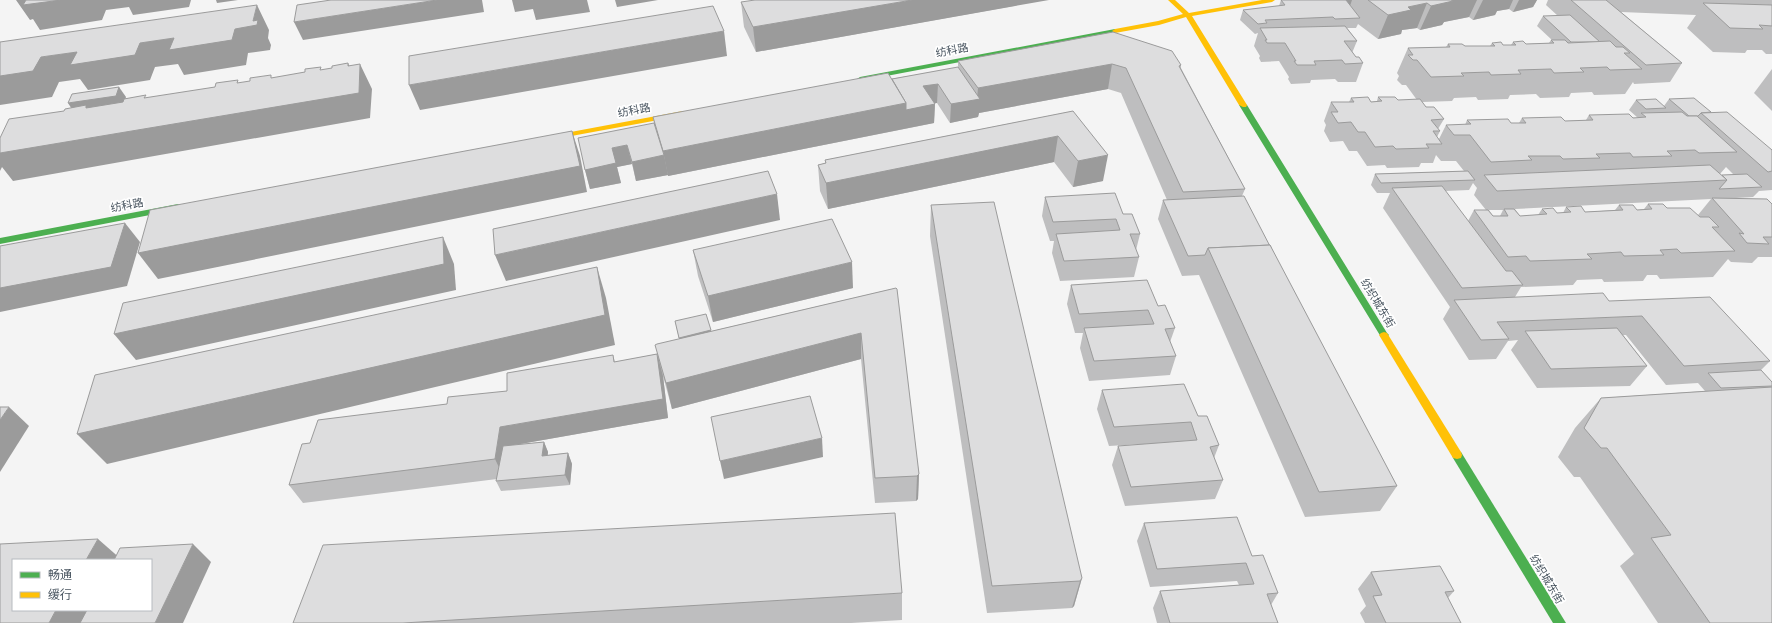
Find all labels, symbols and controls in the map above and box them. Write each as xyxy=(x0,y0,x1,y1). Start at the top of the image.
street label: 纺科路 xyxy=(934,40,970,60)
street label: 纺科路 xyxy=(616,100,652,120)
street label: 纺科路 xyxy=(109,195,145,215)
street label: 纺织城东街 xyxy=(1358,276,1398,330)
street label: 纺织城东街 xyxy=(1527,552,1567,606)
legend xyxy=(12,559,152,611)
text: 畅通 xyxy=(48,567,72,582)
text: 缓行 xyxy=(48,587,72,602)

